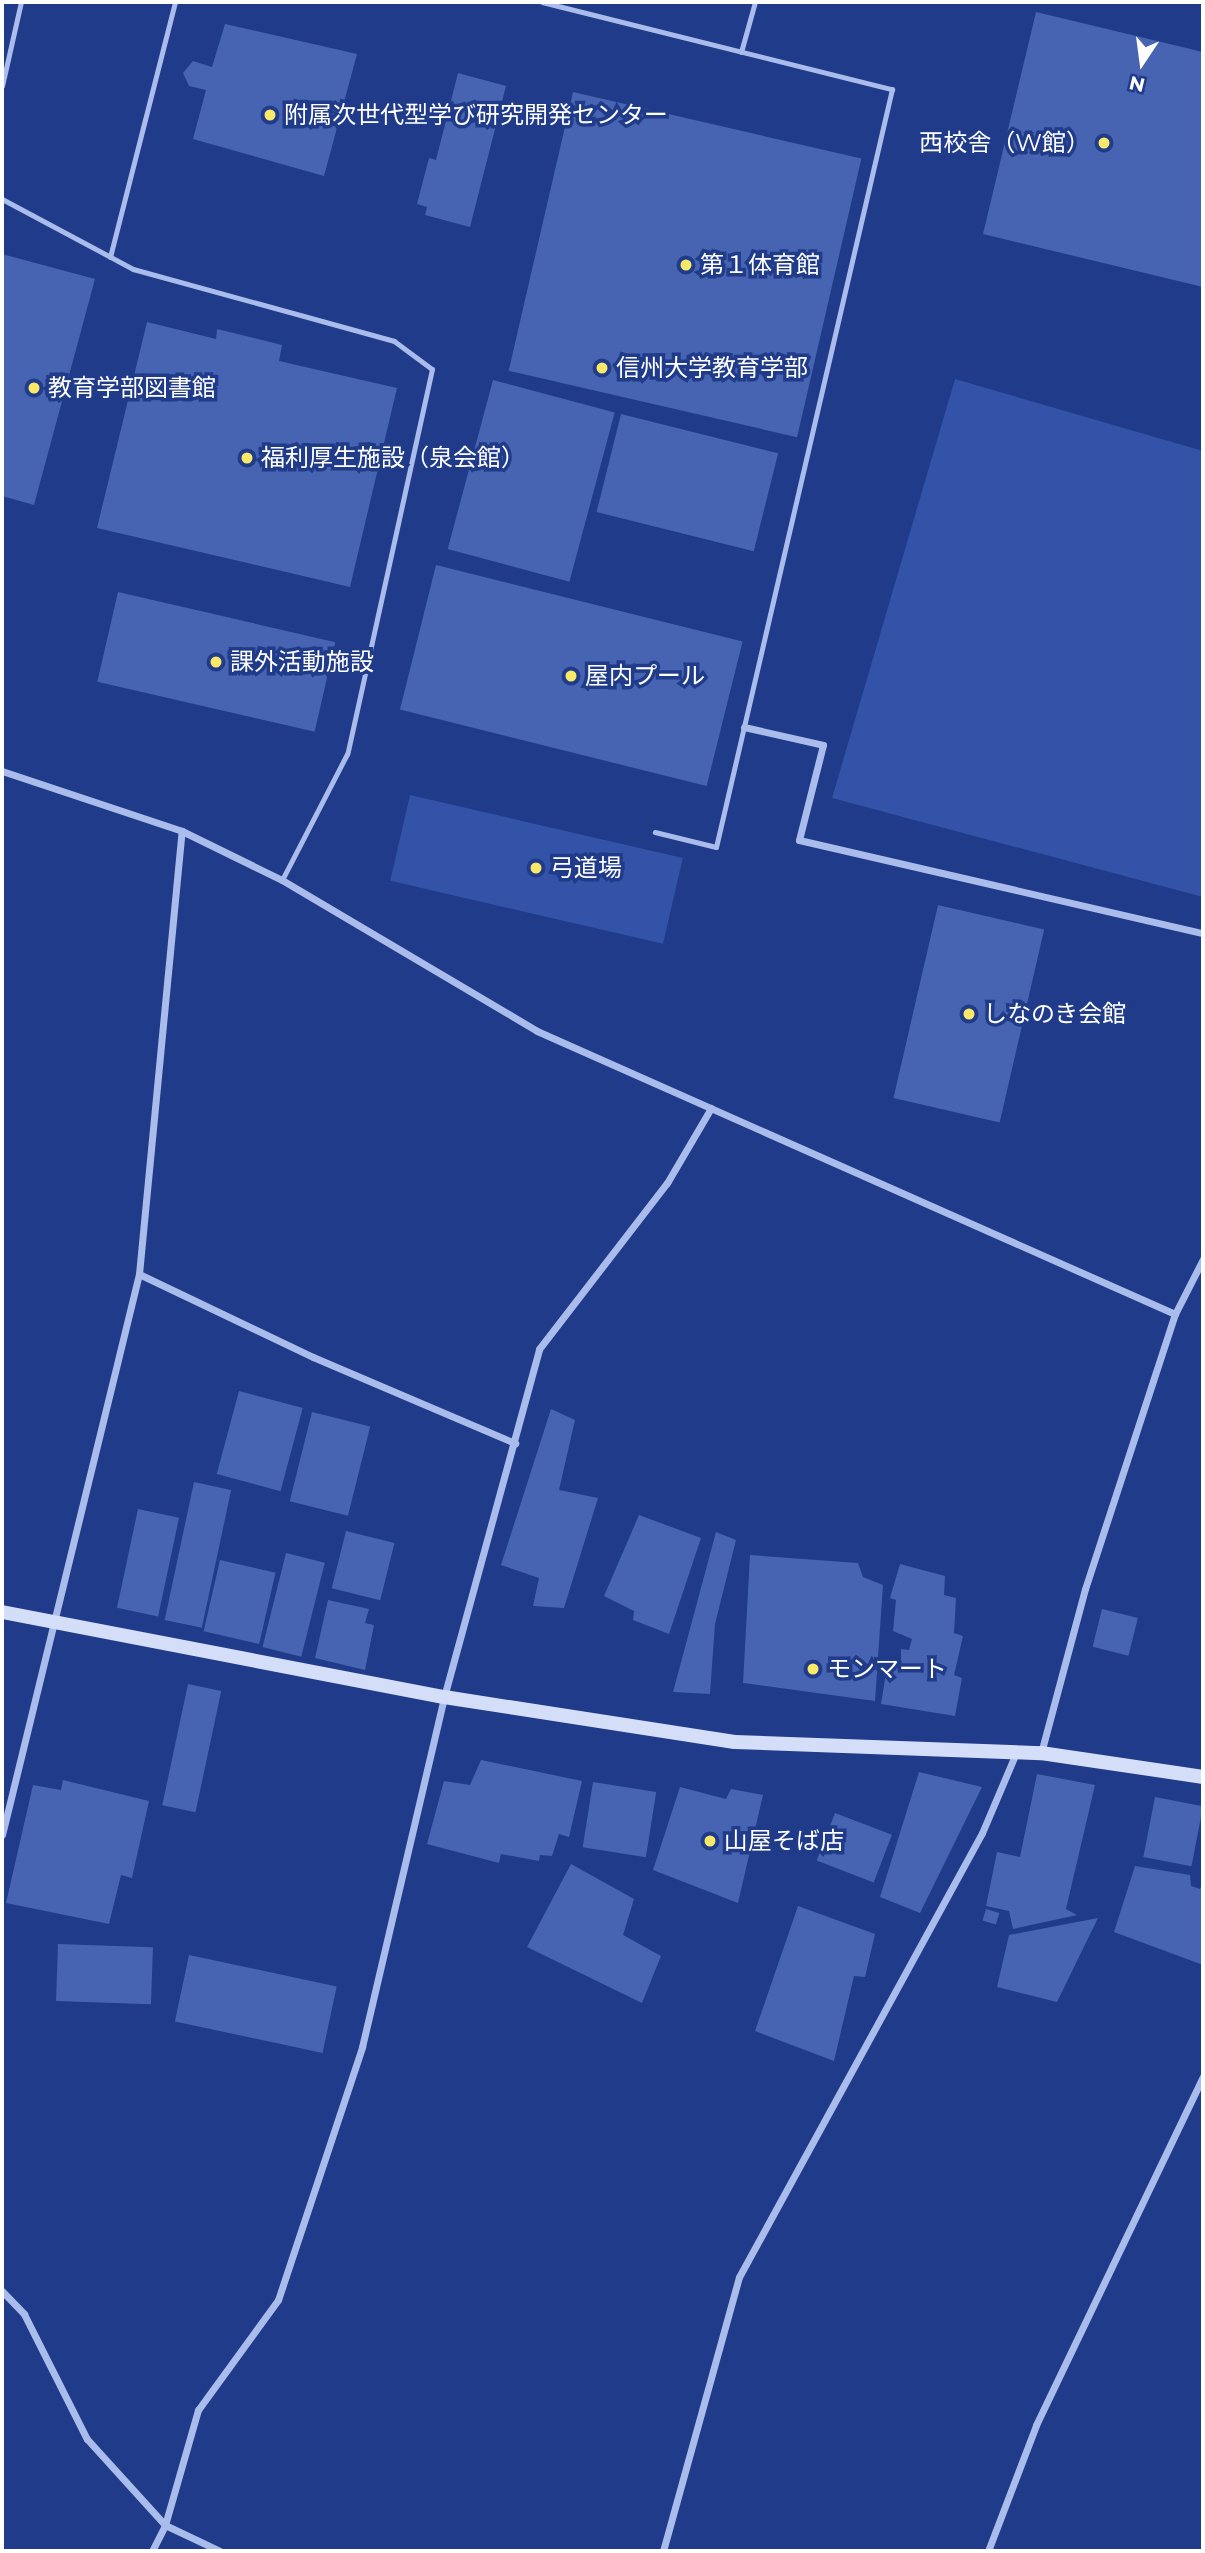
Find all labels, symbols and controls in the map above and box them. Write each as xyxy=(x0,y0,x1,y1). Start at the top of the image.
north arrow xyxy=(1107,28,1177,98)
text: N xyxy=(1127,71,1147,97)
place label: 附属次世代型学び研究開発センター xyxy=(284,101,668,129)
marker: 附属次世代型学び研究開発センター xyxy=(262,107,278,123)
place label: 西校舎（W館） xyxy=(919,129,1090,157)
marker: 西校舎（W館） xyxy=(1096,135,1112,151)
place label: 第１体育館 xyxy=(700,251,820,279)
marker: 第１体育館 xyxy=(678,257,694,273)
place label: 信州大学教育学部 xyxy=(616,354,808,382)
marker: 信州大学教育学部 xyxy=(594,360,610,376)
place label: 教育学部図書館 xyxy=(48,374,216,402)
marker: 教育学部図書館 xyxy=(26,380,42,396)
place label: 福利厚生施設（泉会館） xyxy=(261,444,525,472)
marker: 福利厚生施設（泉会館） xyxy=(239,450,255,466)
place label: 課外活動施設 xyxy=(230,648,374,676)
marker: 課外活動施設 xyxy=(208,654,224,670)
place label: 屋内プール xyxy=(585,662,705,690)
marker: 屋内プール xyxy=(563,668,579,684)
place label: 弓道場 xyxy=(550,854,622,882)
marker: 弓道場 xyxy=(528,860,544,876)
place label: しなのき会館 xyxy=(983,1000,1127,1028)
marker: しなのき会館 xyxy=(961,1006,977,1022)
place label: モンマート xyxy=(827,1655,947,1683)
marker: モンマート xyxy=(805,1661,821,1677)
place label: 山屋そば店 xyxy=(724,1827,844,1855)
marker: 山屋そば店 xyxy=(702,1833,718,1849)

